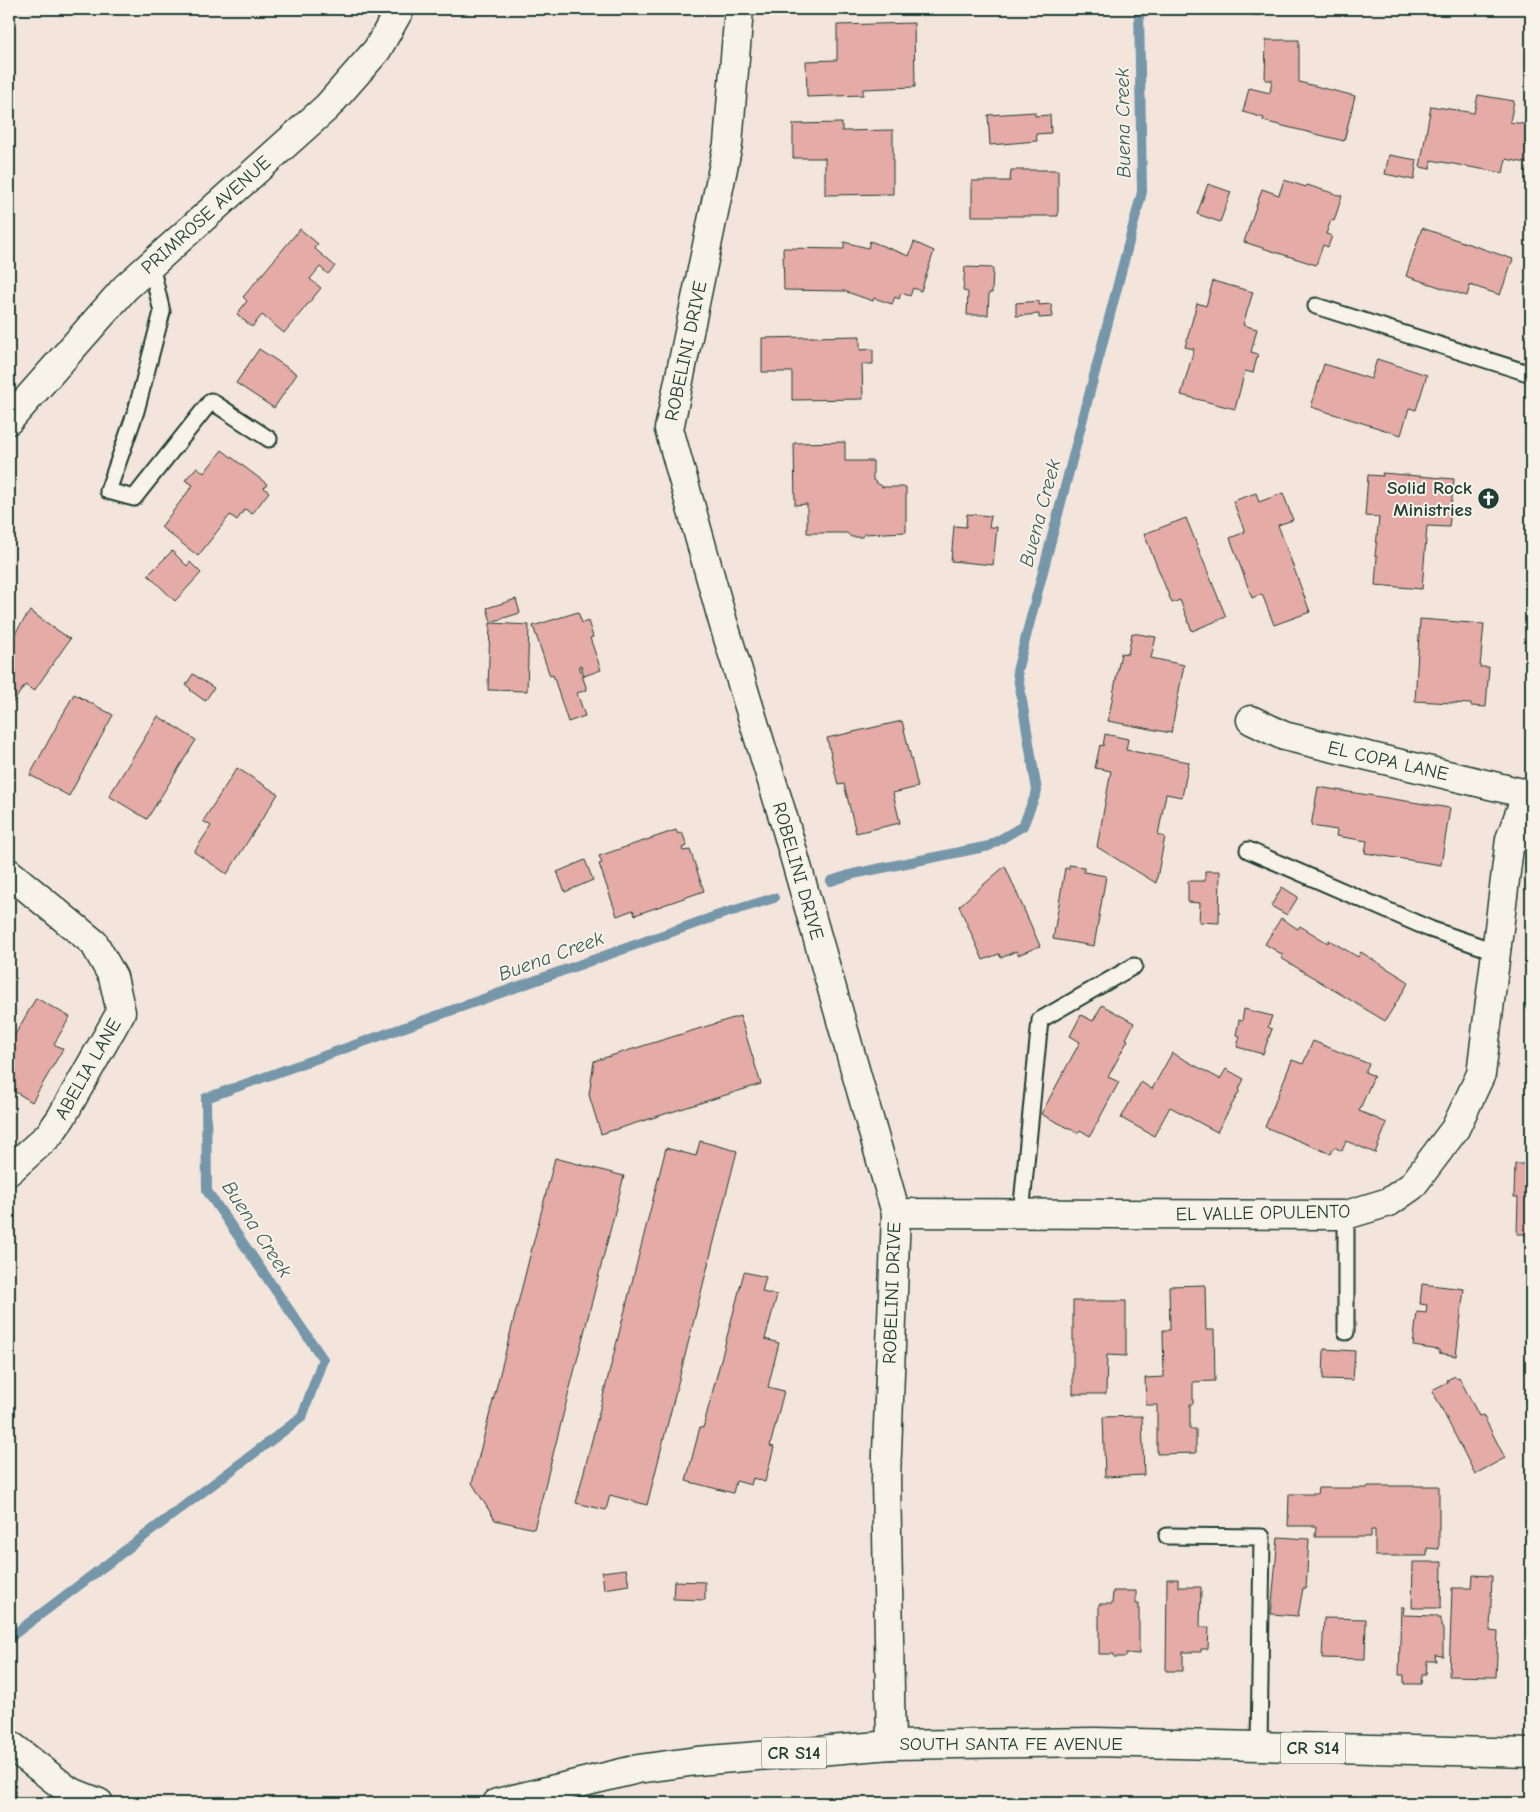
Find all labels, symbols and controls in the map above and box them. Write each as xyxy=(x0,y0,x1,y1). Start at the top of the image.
water label: Buena Creek xyxy=(1111,67,1135,178)
street label: PRIMROSE AVENUE xyxy=(137,151,275,279)
street label: ROBELINI DRIVE xyxy=(660,279,712,423)
water label: Buena Creek xyxy=(1015,456,1065,569)
place label: Solid Rock Ministries xyxy=(1387,477,1473,521)
church icon: Solid Rock Ministries xyxy=(1476,487,1500,511)
street label: EL COPA LANE xyxy=(1326,736,1450,786)
street label: ROBELINI DRIVE xyxy=(768,800,828,942)
water label: Buena Creek xyxy=(495,926,607,986)
street label: ABELIA LANE xyxy=(50,1015,126,1123)
water label: Buena Creek xyxy=(217,1176,297,1282)
street label: EL VALLE OPULENTO xyxy=(1175,1200,1351,1226)
street label: ROBELINI DRIVE xyxy=(879,1221,905,1365)
road number: CR S14 xyxy=(1280,1732,1346,1764)
street label: SOUTH SANTA FE AVENUE xyxy=(899,1733,1123,1755)
road number: CR S14 xyxy=(762,1738,826,1769)

